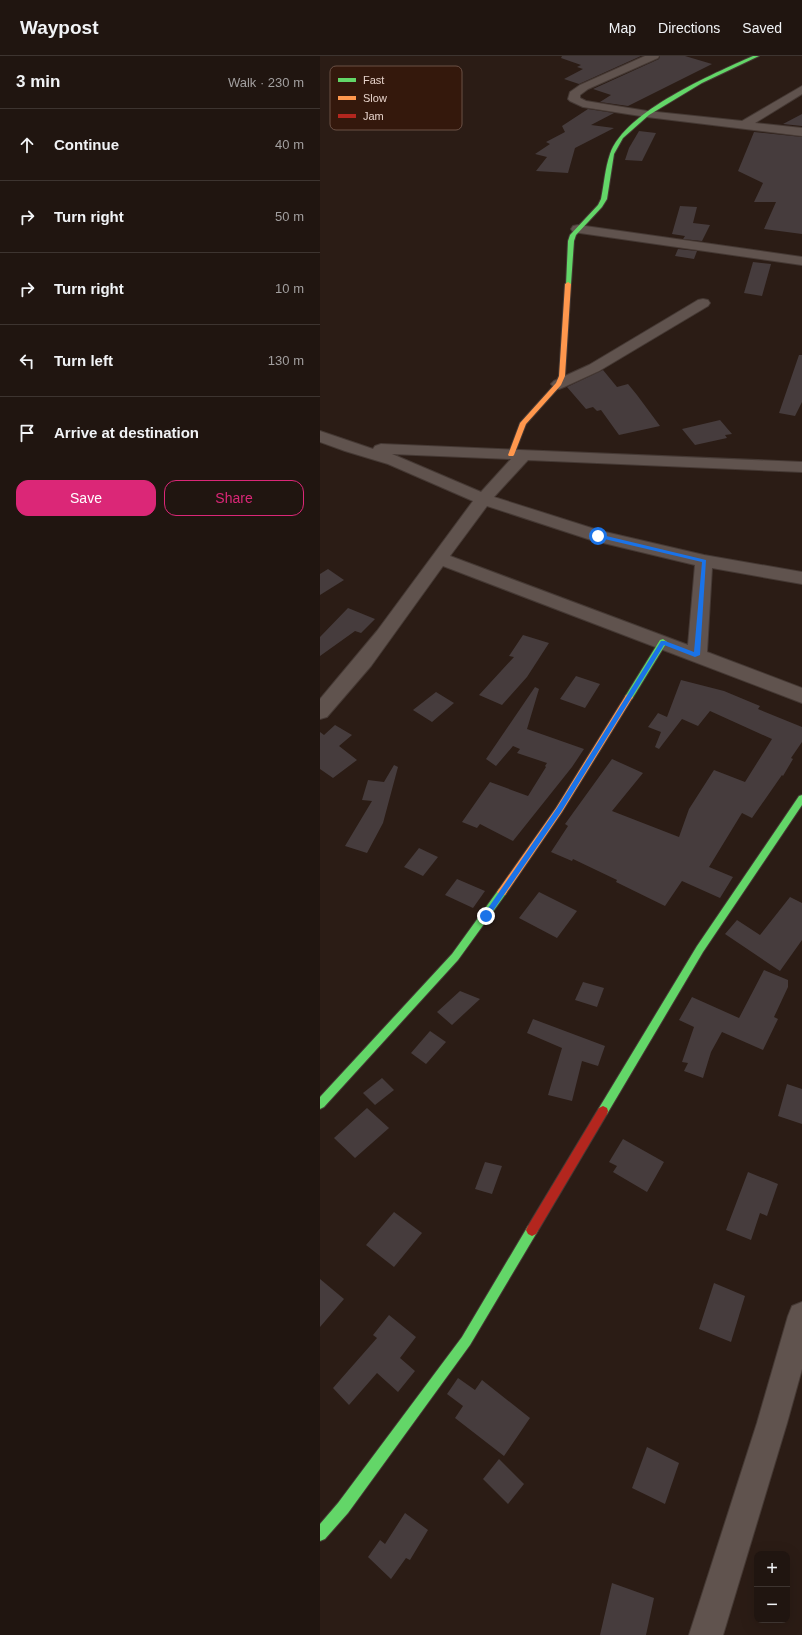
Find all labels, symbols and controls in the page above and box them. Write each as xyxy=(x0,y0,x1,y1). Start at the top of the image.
text: Waypost xyxy=(20,17,98,38)
text: Map xyxy=(609,20,636,36)
text: Directions xyxy=(658,20,720,36)
text: Saved xyxy=(742,20,782,36)
legend xyxy=(330,66,462,130)
text: 3 min xyxy=(16,72,60,91)
text: Fast xyxy=(363,74,384,86)
text: Walk · 230 m xyxy=(228,75,304,90)
text: Slow xyxy=(363,92,387,104)
text: Jam xyxy=(363,110,384,122)
icon: ahead xyxy=(16,134,38,156)
text: Continue xyxy=(54,136,119,153)
text: 40 m xyxy=(275,137,304,152)
icon: right xyxy=(16,206,38,228)
text: Turn right xyxy=(54,208,124,225)
text: 50 m xyxy=(275,209,304,224)
icon: right xyxy=(16,278,38,300)
text: Turn right xyxy=(54,280,124,297)
text: 10 m xyxy=(275,281,304,296)
icon: left xyxy=(16,350,38,372)
text: Turn left xyxy=(54,352,113,369)
text: 130 m xyxy=(268,353,304,368)
icon: arrive xyxy=(16,422,38,444)
text: Arrive at destination xyxy=(54,424,199,441)
button: Save xyxy=(16,480,156,516)
button: Share xyxy=(164,480,304,516)
route start xyxy=(589,527,607,545)
route end xyxy=(477,907,495,925)
map controls xyxy=(754,1551,790,1623)
button: + xyxy=(754,1551,790,1587)
button: − xyxy=(754,1587,790,1623)

